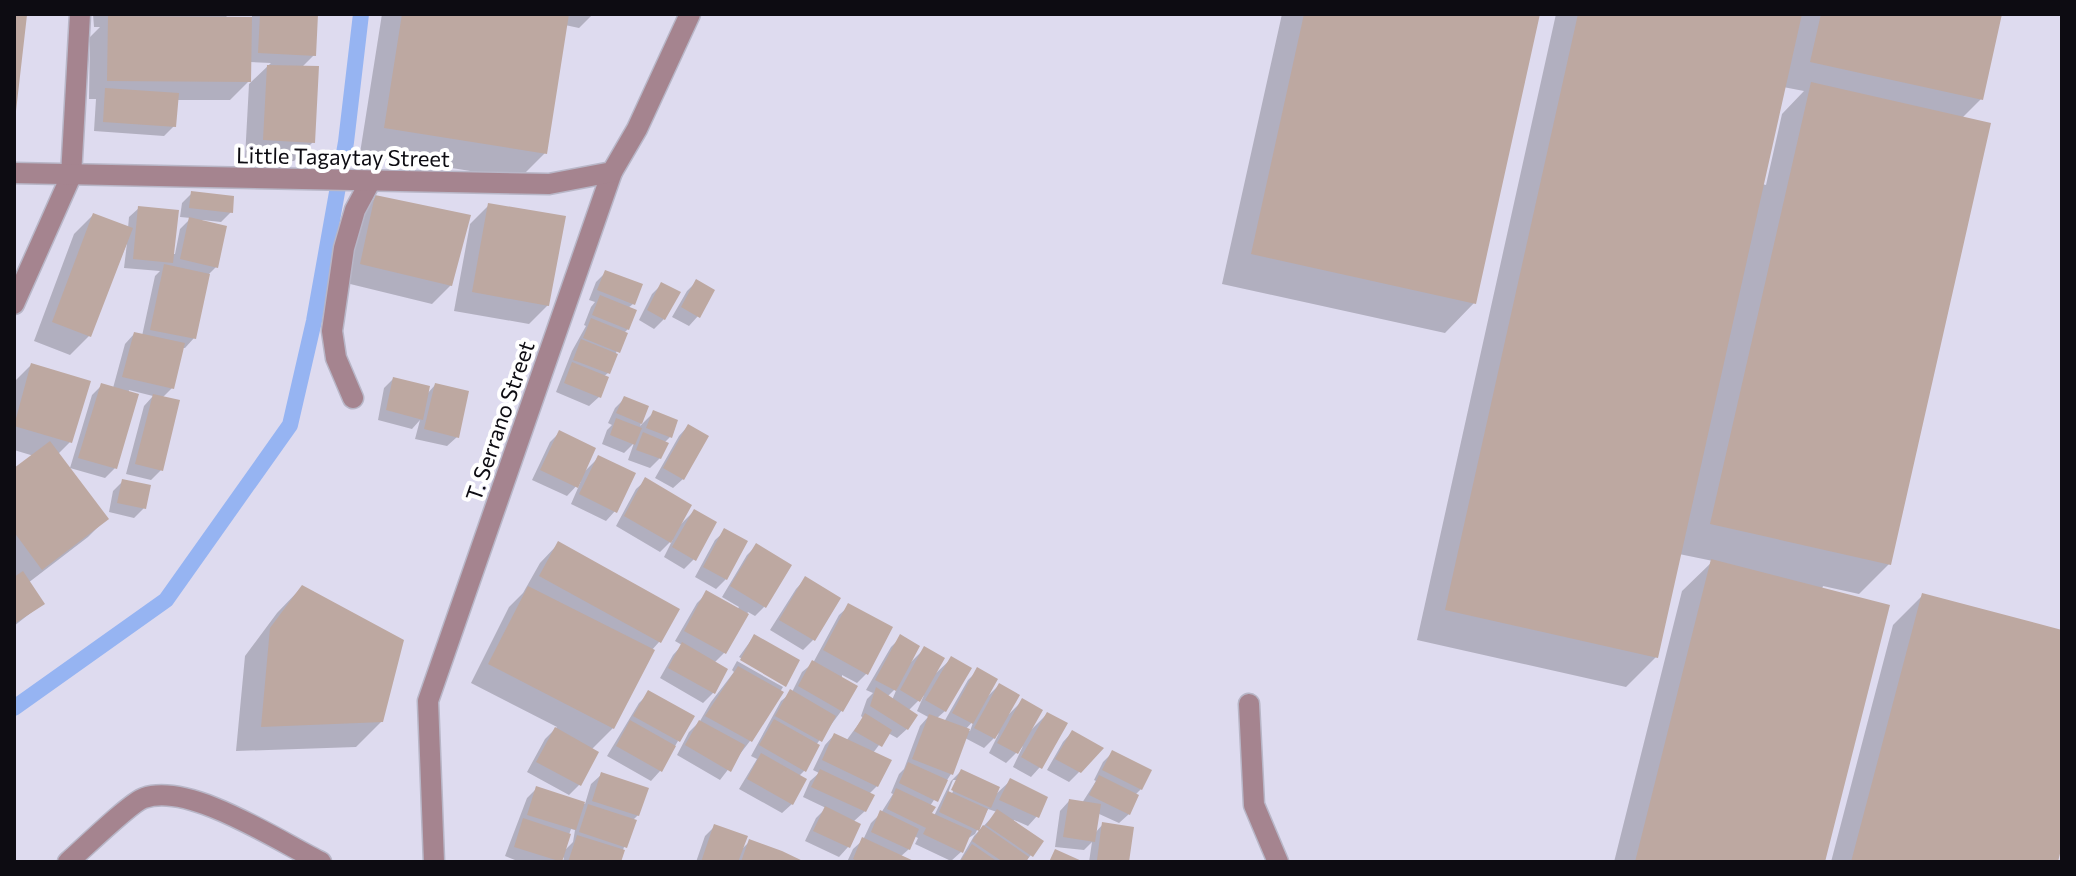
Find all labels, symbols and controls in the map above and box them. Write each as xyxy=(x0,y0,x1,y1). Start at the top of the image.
street label: Little Tagaytay Street xyxy=(236,141,450,172)
street label: T. Serrano Street xyxy=(460,337,540,504)

